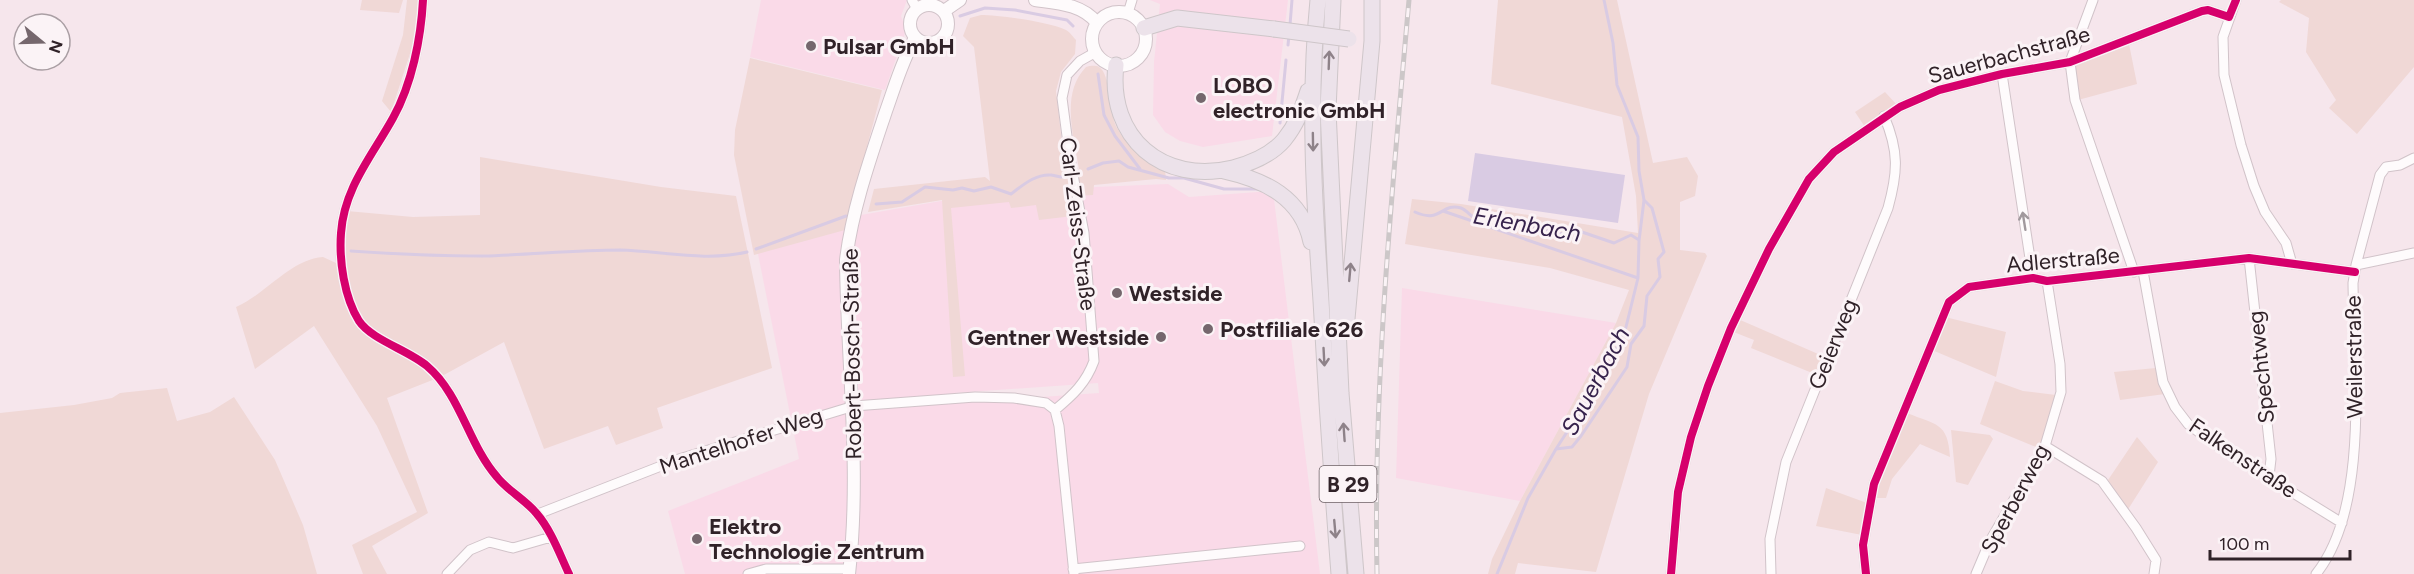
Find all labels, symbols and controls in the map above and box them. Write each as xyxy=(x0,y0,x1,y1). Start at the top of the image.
north arrow xyxy=(12,12,72,72)
street label: Sauerbachstraße xyxy=(1925,20,2093,90)
place label: Pulsar GmbH xyxy=(823,33,955,60)
text: N xyxy=(45,38,67,56)
marker: Pulsar GmbH xyxy=(804,39,818,53)
one-way arrow xyxy=(1324,50,1335,70)
place label: LOBO electronic GmbH xyxy=(1213,72,1385,124)
marker: LOBO electronic GmbH xyxy=(1194,91,1208,105)
one-way arrow xyxy=(1307,132,1318,152)
street label: Carl-Zeiss-Straße xyxy=(1054,136,1102,312)
water label: Erlenbach xyxy=(1471,200,1583,248)
one-way arrow xyxy=(2019,211,2030,231)
street label: Adlerstraße xyxy=(2005,242,2121,278)
street label: Robert-Bosch-Straße xyxy=(837,248,867,460)
one-way arrow xyxy=(1345,262,1356,282)
place label: Westside xyxy=(1129,280,1222,307)
marker: Westside xyxy=(1110,286,1124,300)
street label: Geierweg xyxy=(1803,295,1863,393)
street label: Weilerstraße xyxy=(2339,295,2369,419)
street label: Spechtweg xyxy=(2242,309,2280,425)
place label: Postfiliale 626 xyxy=(1220,316,1364,343)
marker: Postfiliale 626 xyxy=(1201,322,1215,336)
water label: Sauerbach xyxy=(1554,322,1636,440)
place label: Gentner Westside xyxy=(968,324,1149,351)
marker: Gentner Westside xyxy=(1154,330,1168,344)
one-way arrow xyxy=(1318,347,1329,367)
street label: Mantelhofer Weg xyxy=(656,402,826,480)
street label: Falkenstraße xyxy=(2184,412,2302,504)
one-way arrow xyxy=(1338,423,1349,442)
street label: Sperberweg xyxy=(1975,440,2055,558)
road number: B 29 xyxy=(1320,466,1376,502)
place label: Elektro Technologie Zentrum xyxy=(709,513,924,565)
one-way arrow xyxy=(1330,518,1341,538)
scale bar xyxy=(2210,523,2350,561)
marker: Elektro Technologie Zentrum xyxy=(690,532,704,546)
text: 100 m xyxy=(2219,533,2269,555)

